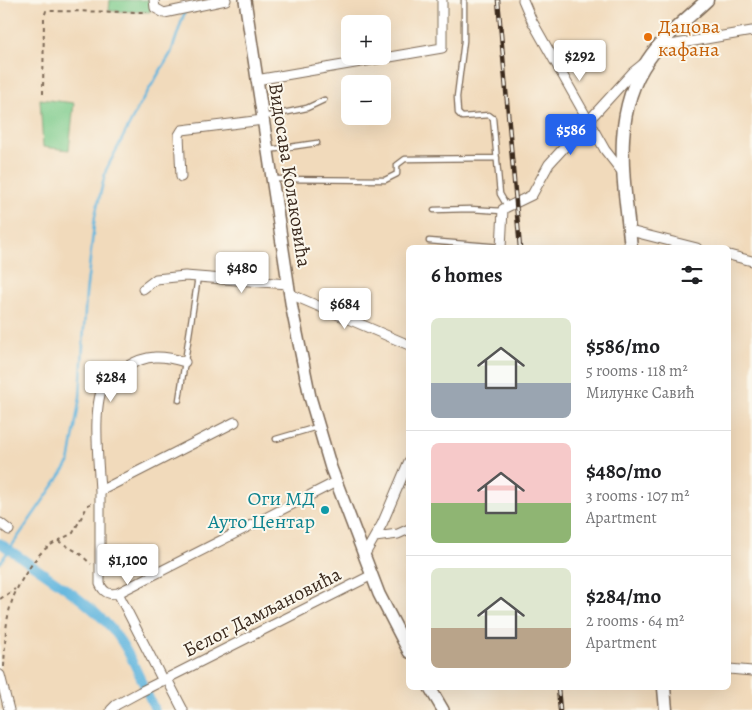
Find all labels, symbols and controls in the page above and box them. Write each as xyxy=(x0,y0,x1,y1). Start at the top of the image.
place label: Дацова кафана xyxy=(658,13,721,63)
map controls xyxy=(341,15,391,125)
button: + xyxy=(341,15,391,65)
marker: Дацова кафана xyxy=(642,31,654,43)
pin: $292 xyxy=(550,39,610,82)
text: $292 xyxy=(565,45,595,67)
button: − xyxy=(341,75,391,125)
street label: Видосава Колаковића xyxy=(262,81,318,270)
pin: $586 xyxy=(541,114,601,156)
text: $586 xyxy=(556,119,586,141)
pin: $480 xyxy=(212,252,272,294)
text: $480 xyxy=(227,257,257,279)
text: 6 homes xyxy=(431,261,503,289)
icon: filters xyxy=(678,261,706,289)
pin: $684 xyxy=(315,288,375,330)
text: $684 xyxy=(330,293,360,315)
text: $586/mo xyxy=(586,332,660,360)
icon: home xyxy=(471,338,531,398)
pin: $284 xyxy=(81,360,141,403)
text: 5 rooms · 118 m² xyxy=(586,360,688,382)
text: $284 xyxy=(96,366,126,388)
text: Милунке Савић xyxy=(586,382,695,404)
text: $480/mo xyxy=(586,457,662,485)
icon: home xyxy=(471,463,531,523)
place label: Оги МД Ауто Центар xyxy=(207,485,315,535)
text: 3 rooms · 107 m² xyxy=(586,485,689,507)
marker: Оги МД Ауто Центар xyxy=(319,504,331,516)
text: Apartment xyxy=(586,507,657,529)
pin: $1,100 xyxy=(87,544,169,586)
text: $1,100 xyxy=(108,549,148,571)
street label: Белог Дамљановића xyxy=(178,560,346,663)
text: $284/mo xyxy=(586,582,661,610)
icon: home xyxy=(471,588,531,648)
text: 2 rooms · 64 m² xyxy=(586,610,684,632)
text: Apartment xyxy=(586,632,657,654)

